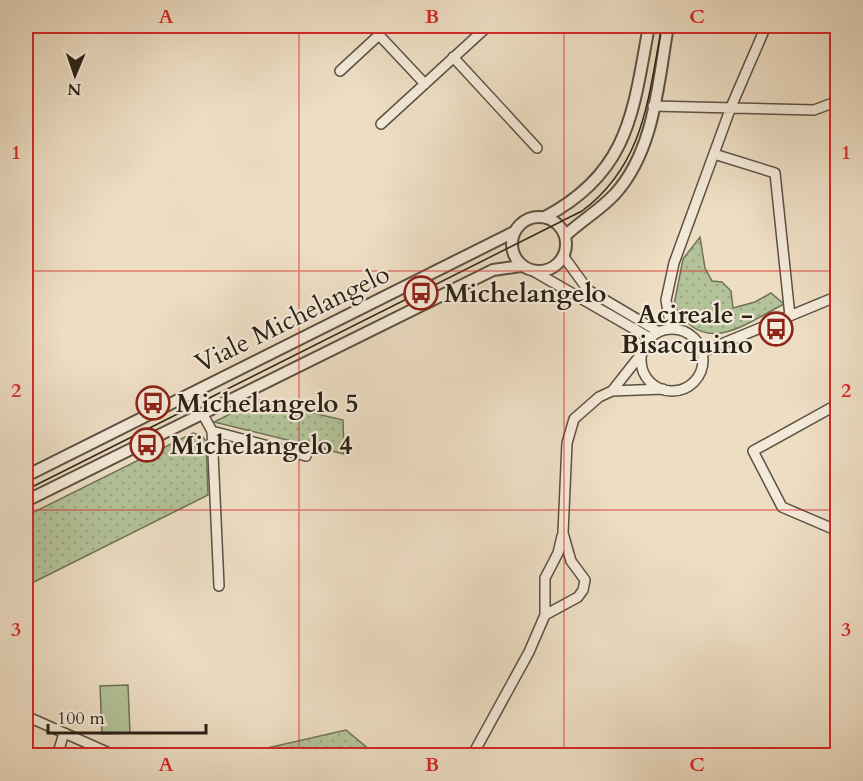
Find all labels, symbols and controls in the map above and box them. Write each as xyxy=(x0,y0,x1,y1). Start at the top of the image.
text: A xyxy=(158,3,174,30)
text: B xyxy=(425,3,439,30)
text: C xyxy=(689,3,705,30)
north arrow xyxy=(45,45,105,105)
text: N xyxy=(67,78,82,100)
text: 1 xyxy=(11,139,21,166)
text: 1 xyxy=(841,139,851,166)
street label: Viale Michelangelo xyxy=(189,256,395,381)
bus stop icon: Michelangelo xyxy=(403,275,439,311)
place label: Michelangelo xyxy=(444,276,606,311)
place label: Acireale - Bisacquino xyxy=(621,297,753,362)
bus stop icon: Acireale - Bisacquino xyxy=(758,311,794,347)
text: 2 xyxy=(11,377,21,404)
text: 2 xyxy=(841,377,851,404)
bus stop icon: Michelangelo 5 xyxy=(135,385,171,421)
place label: Michelangelo 5 xyxy=(176,386,359,421)
bus stop icon: Michelangelo 4 xyxy=(129,427,165,463)
place label: Michelangelo 4 xyxy=(170,428,353,463)
text: 3 xyxy=(11,616,21,643)
text: 3 xyxy=(841,616,851,643)
scale bar xyxy=(48,697,206,735)
text: 100 m xyxy=(57,706,105,731)
text: A xyxy=(158,751,174,778)
text: B xyxy=(425,751,439,778)
text: C xyxy=(689,751,705,778)

